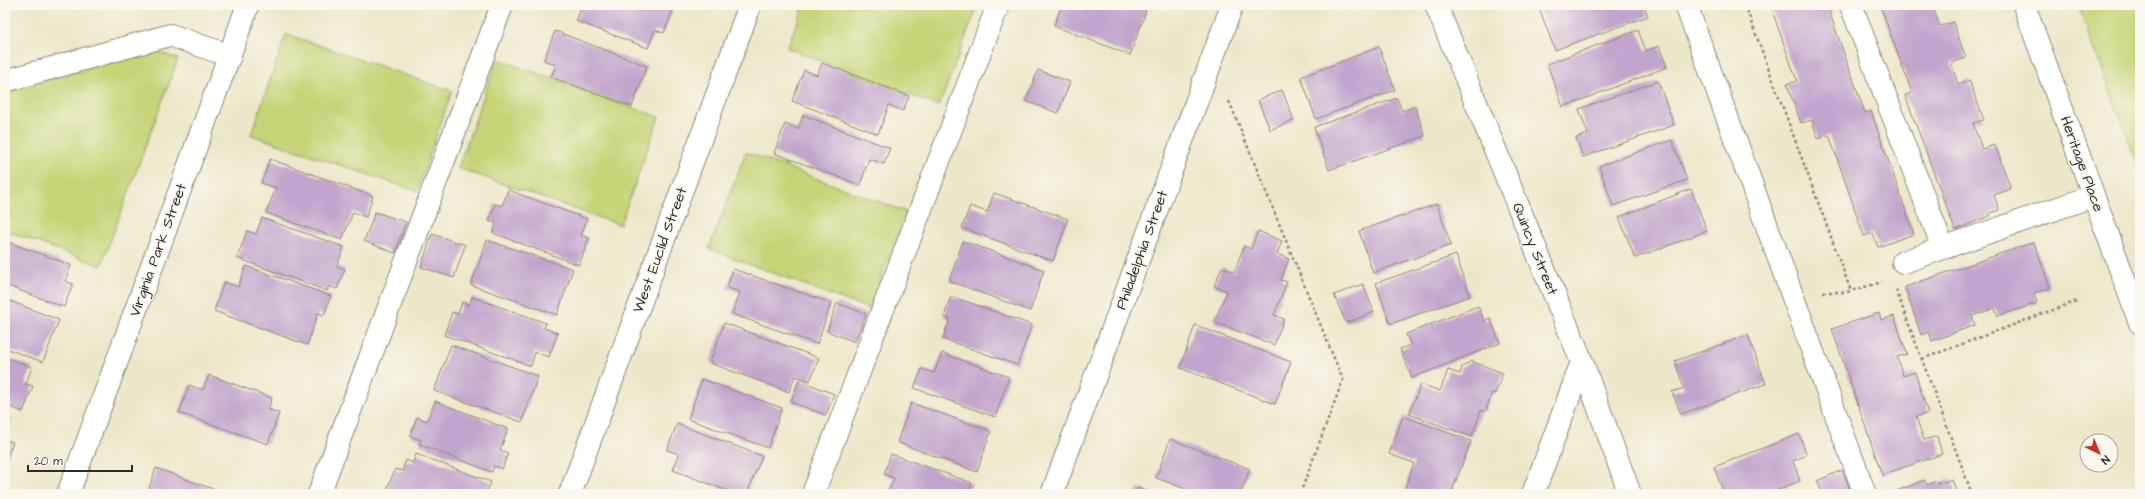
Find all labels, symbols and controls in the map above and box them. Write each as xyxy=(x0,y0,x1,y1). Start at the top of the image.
street label: Heritage Place xyxy=(2054,113,2109,215)
street label: Virginia Park Street xyxy=(124,180,193,320)
street label: West Euclid Street xyxy=(627,184,693,316)
street label: Philadelphia Street xyxy=(1111,187,1173,313)
street label: Quincy Street xyxy=(1506,200,1563,299)
north arrow xyxy=(2079,433,2119,473)
scale bar xyxy=(28,447,132,473)
text: N xyxy=(2098,452,2113,468)
text: 20 m xyxy=(34,453,63,470)

